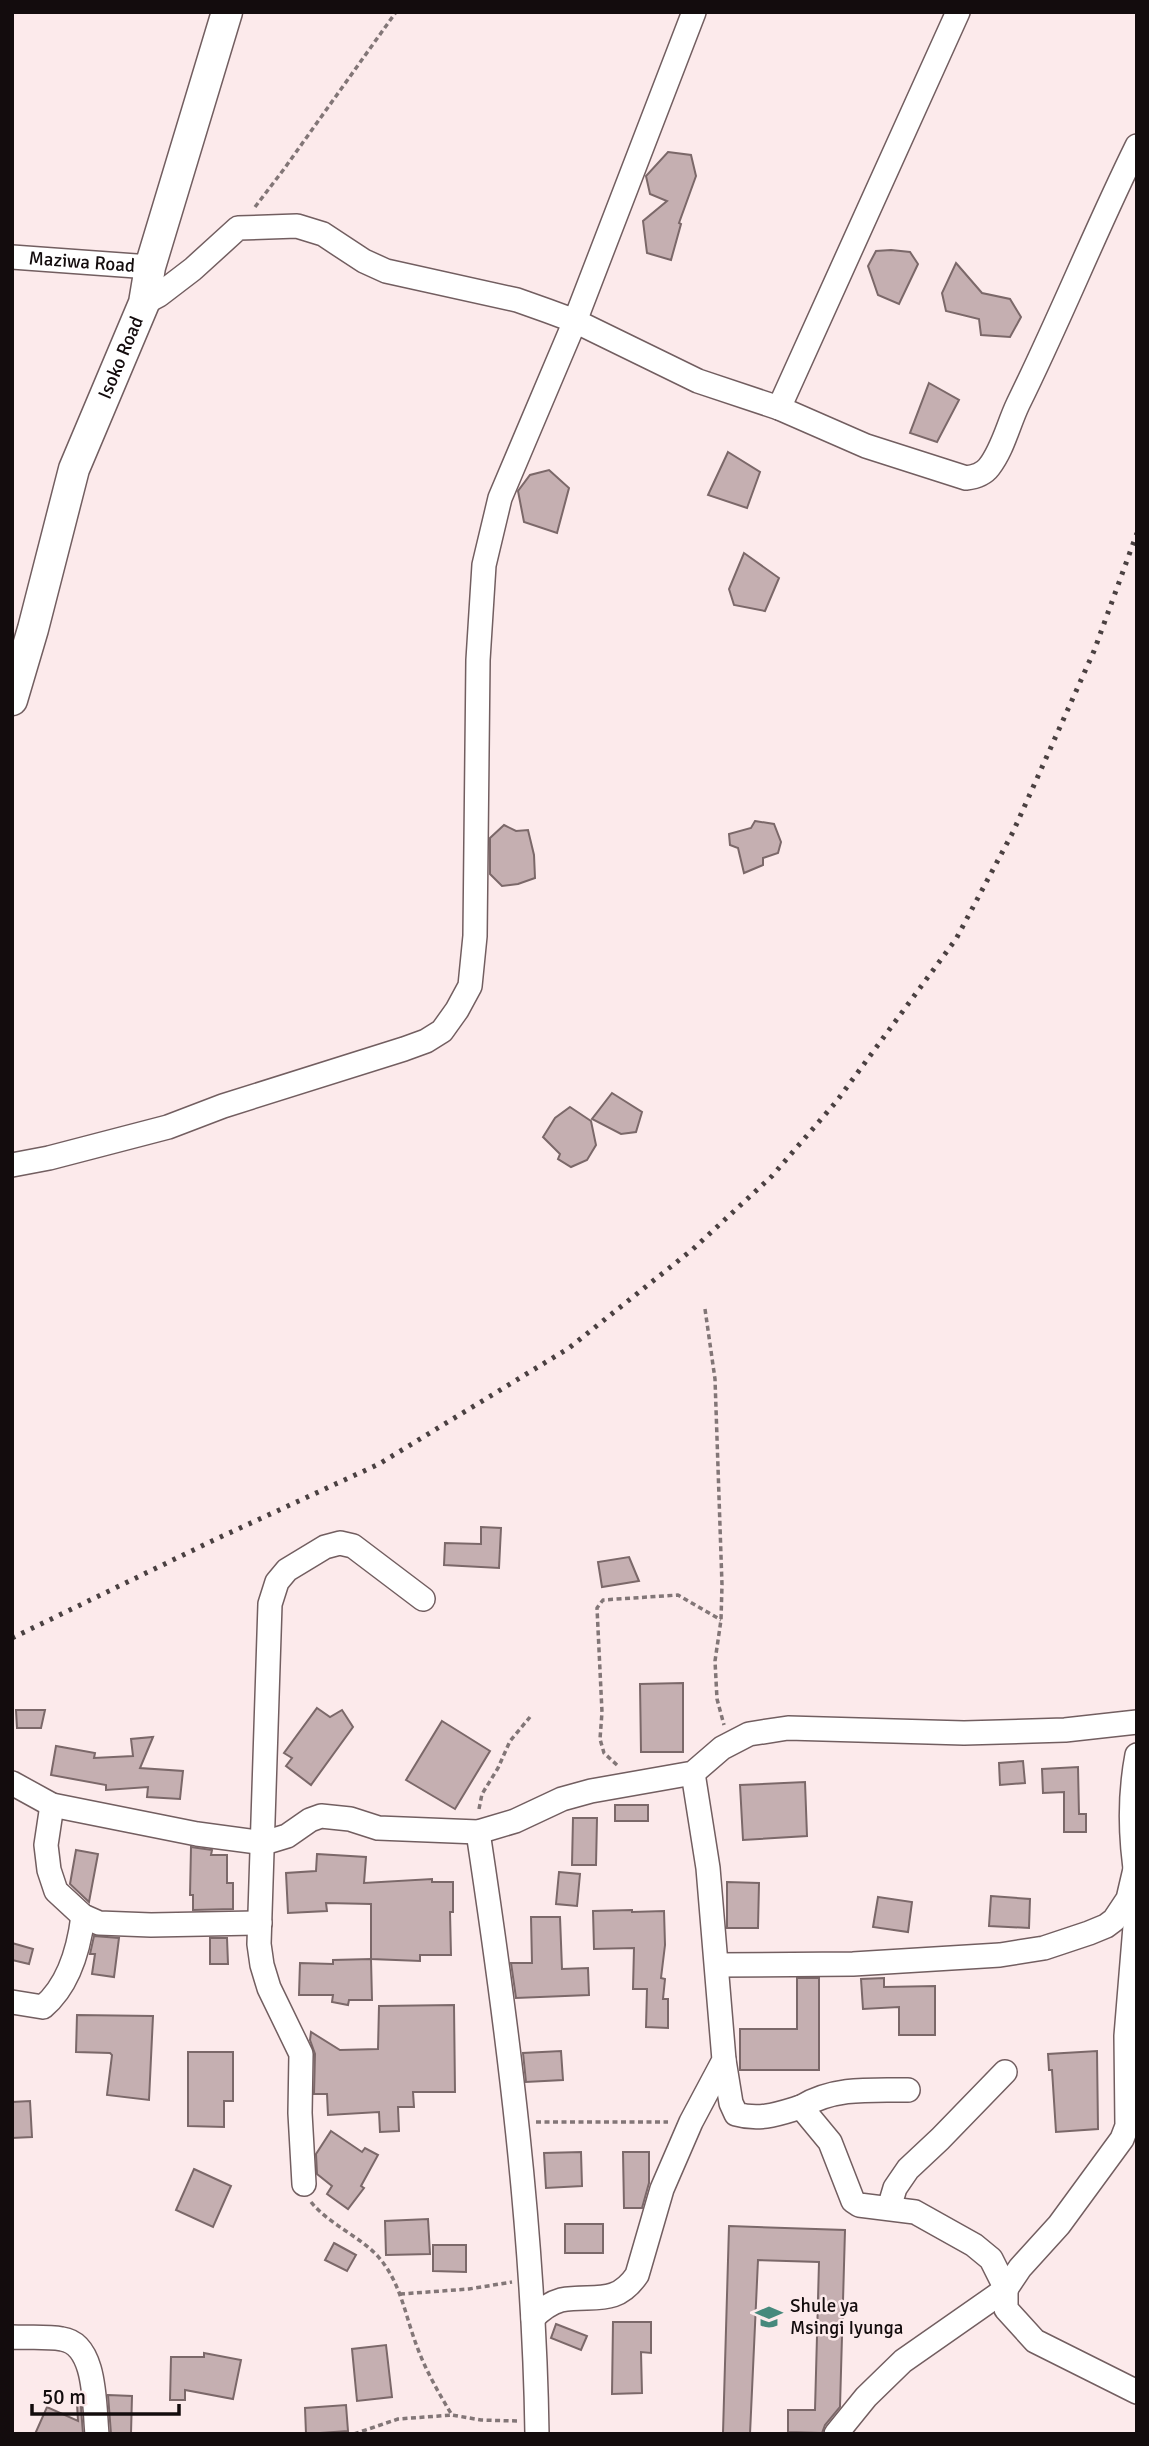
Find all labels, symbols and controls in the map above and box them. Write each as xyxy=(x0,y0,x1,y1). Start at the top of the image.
street label: Maziwa Road xyxy=(28,246,136,278)
street label: Isoko Road xyxy=(93,313,149,403)
place label: Shule ya Msingi Iyunga xyxy=(790,2294,903,2340)
school or university icon: Shule ya Msingi Iyunga xyxy=(754,2302,784,2332)
scale bar xyxy=(32,2372,178,2416)
text: 50 m xyxy=(42,2384,86,2410)

